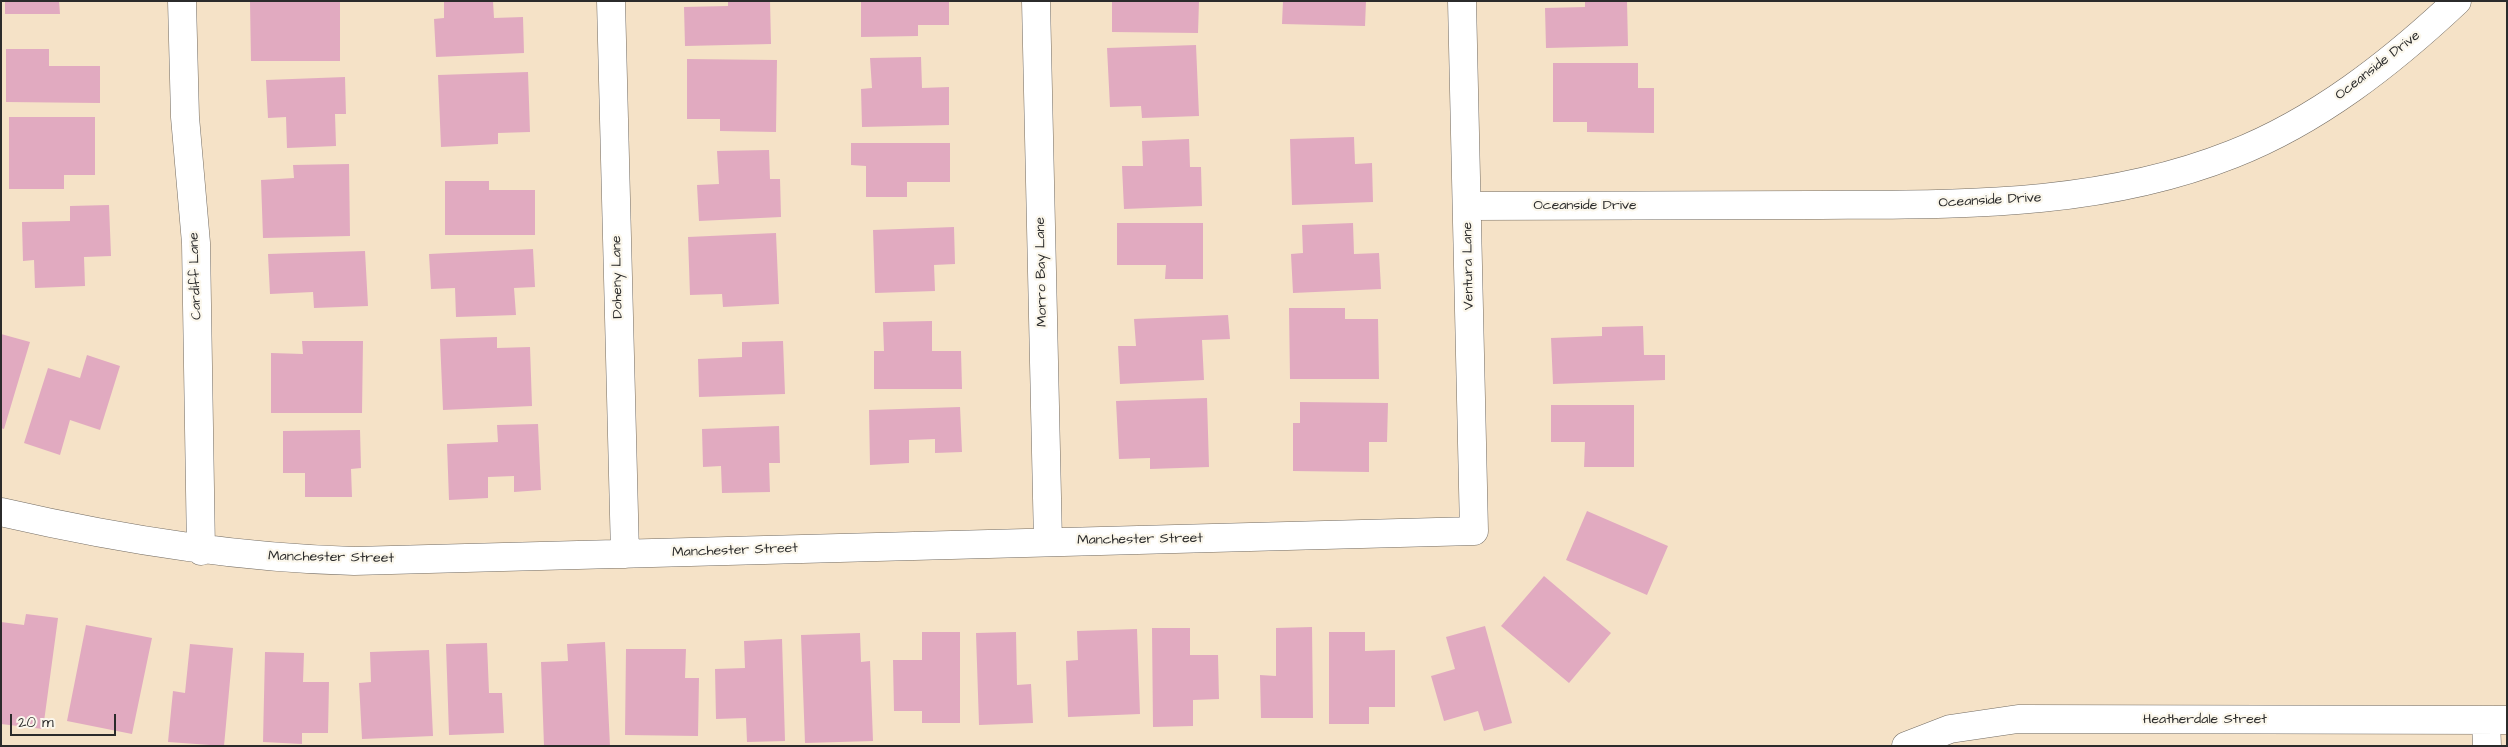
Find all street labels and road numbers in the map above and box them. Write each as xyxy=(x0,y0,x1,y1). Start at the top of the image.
street label: Oceanside Drive xyxy=(2332,28,2424,104)
street label: Oceanside Drive xyxy=(1938,190,2042,212)
street label: Oceanside Drive xyxy=(1533,198,1637,214)
street label: Morro Bay Lane xyxy=(1033,217,1051,327)
street label: Ventura Lane xyxy=(1460,222,1478,310)
street label: Cardiff Lane xyxy=(186,232,206,320)
street label: Doheny Lane xyxy=(609,235,627,319)
street label: Manchester Street xyxy=(1077,531,1203,549)
street label: Manchester Street xyxy=(672,540,798,562)
street label: Manchester Street xyxy=(268,549,394,567)
street label: Heatherdale Street xyxy=(2143,712,2267,728)

